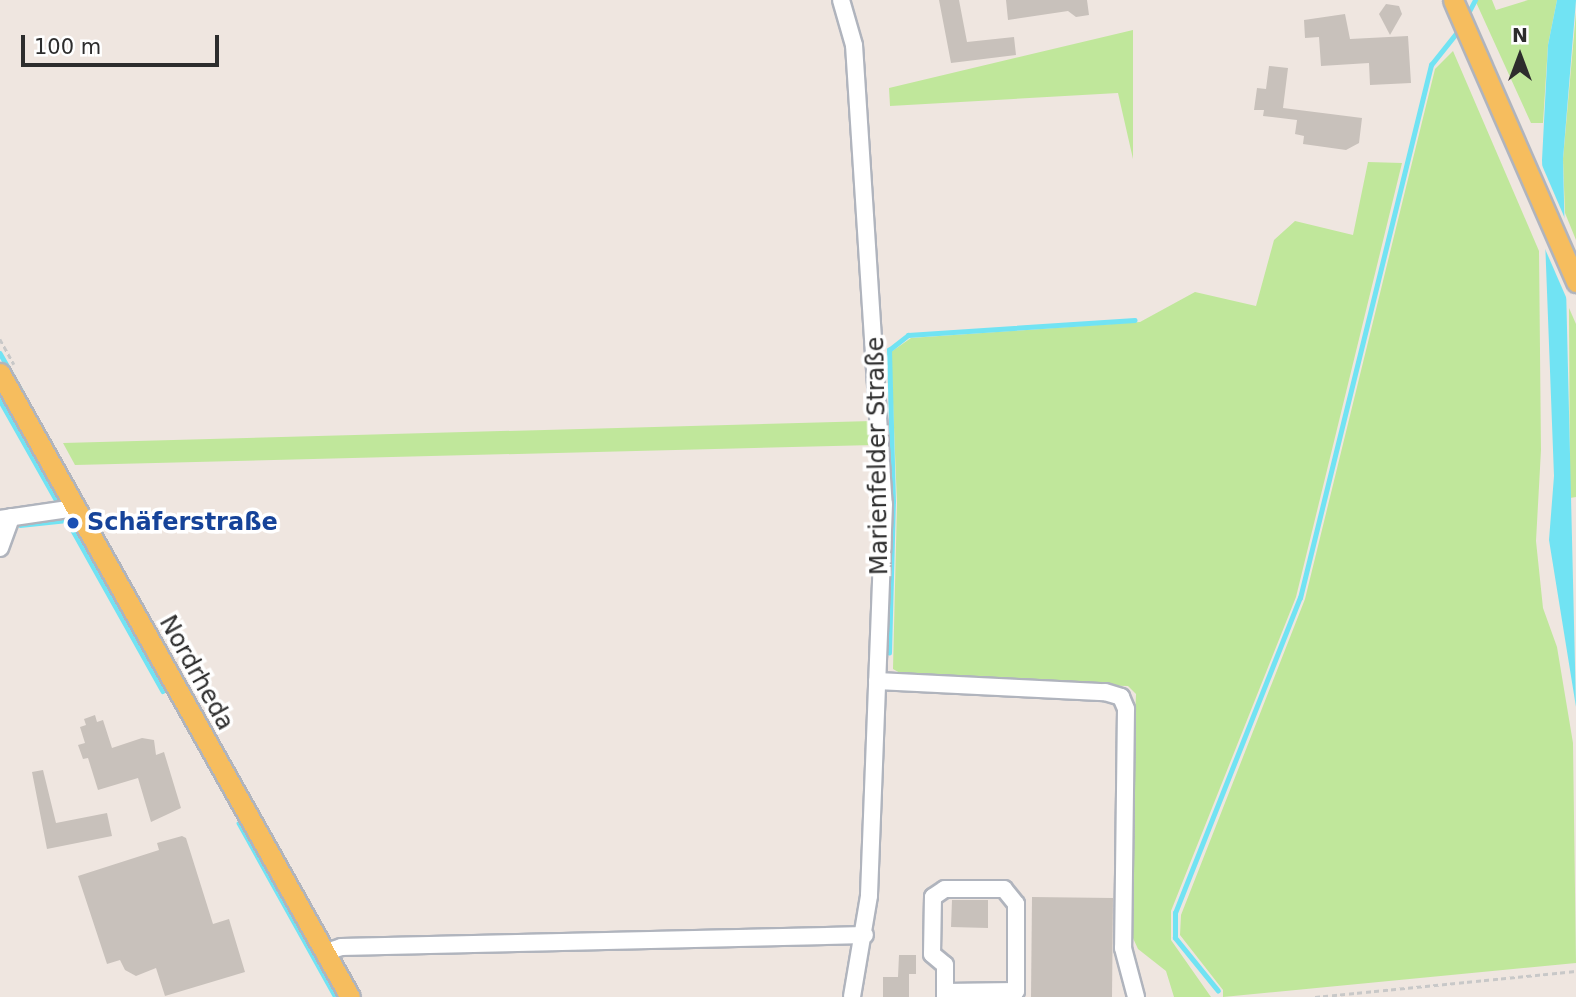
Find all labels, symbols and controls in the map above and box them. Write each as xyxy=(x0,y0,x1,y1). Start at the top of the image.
scale bar xyxy=(24,21,222,65)
north arrow xyxy=(1485,21,1555,91)
text: N xyxy=(1512,24,1528,46)
text: 100 m xyxy=(34,35,101,59)
street label: Marienfelder Straße xyxy=(862,337,894,575)
place label: Schäferstraße xyxy=(87,509,278,537)
marker: Schäferstraße xyxy=(65,515,81,531)
street label: Nordrheda xyxy=(153,611,239,735)

